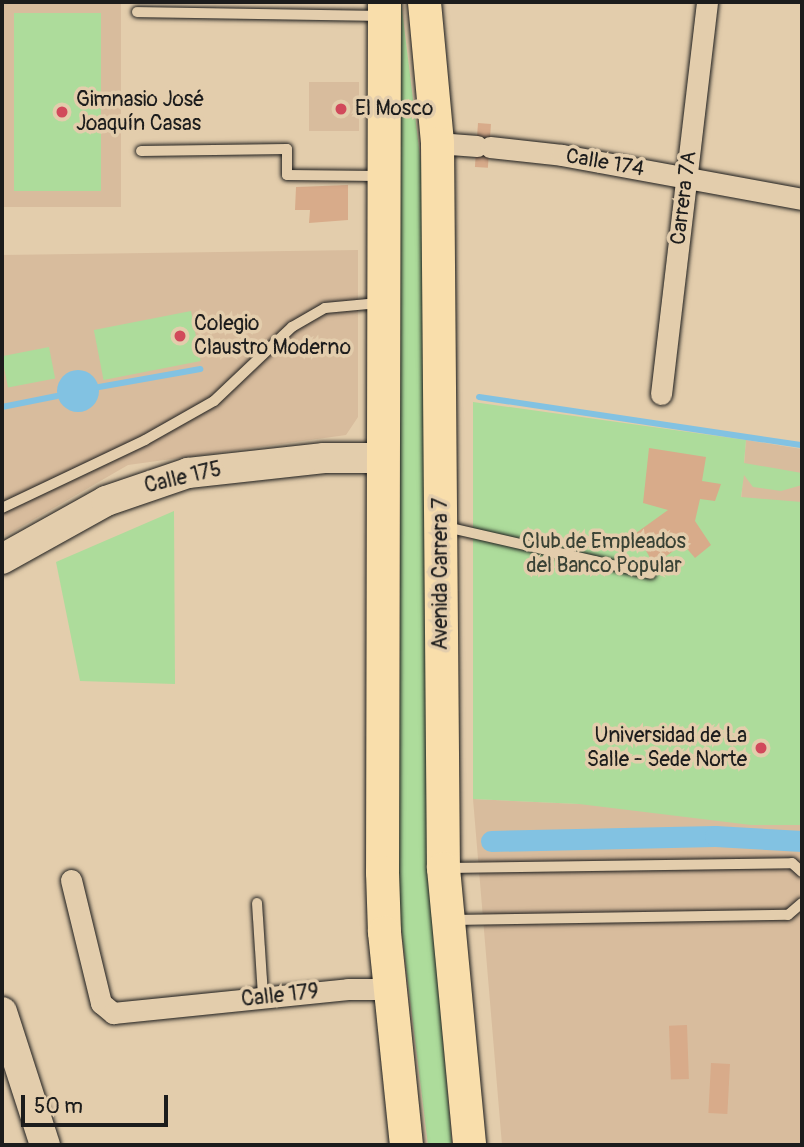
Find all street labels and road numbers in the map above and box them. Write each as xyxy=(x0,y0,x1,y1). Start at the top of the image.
street label: Calle 174 xyxy=(564,144,646,182)
street label: Carrera 7A xyxy=(666,150,702,246)
street label: Calle 175 xyxy=(142,457,224,499)
street label: Avenida Carrera 7 xyxy=(428,498,454,650)
street label: Calle 179 xyxy=(240,979,320,1013)

